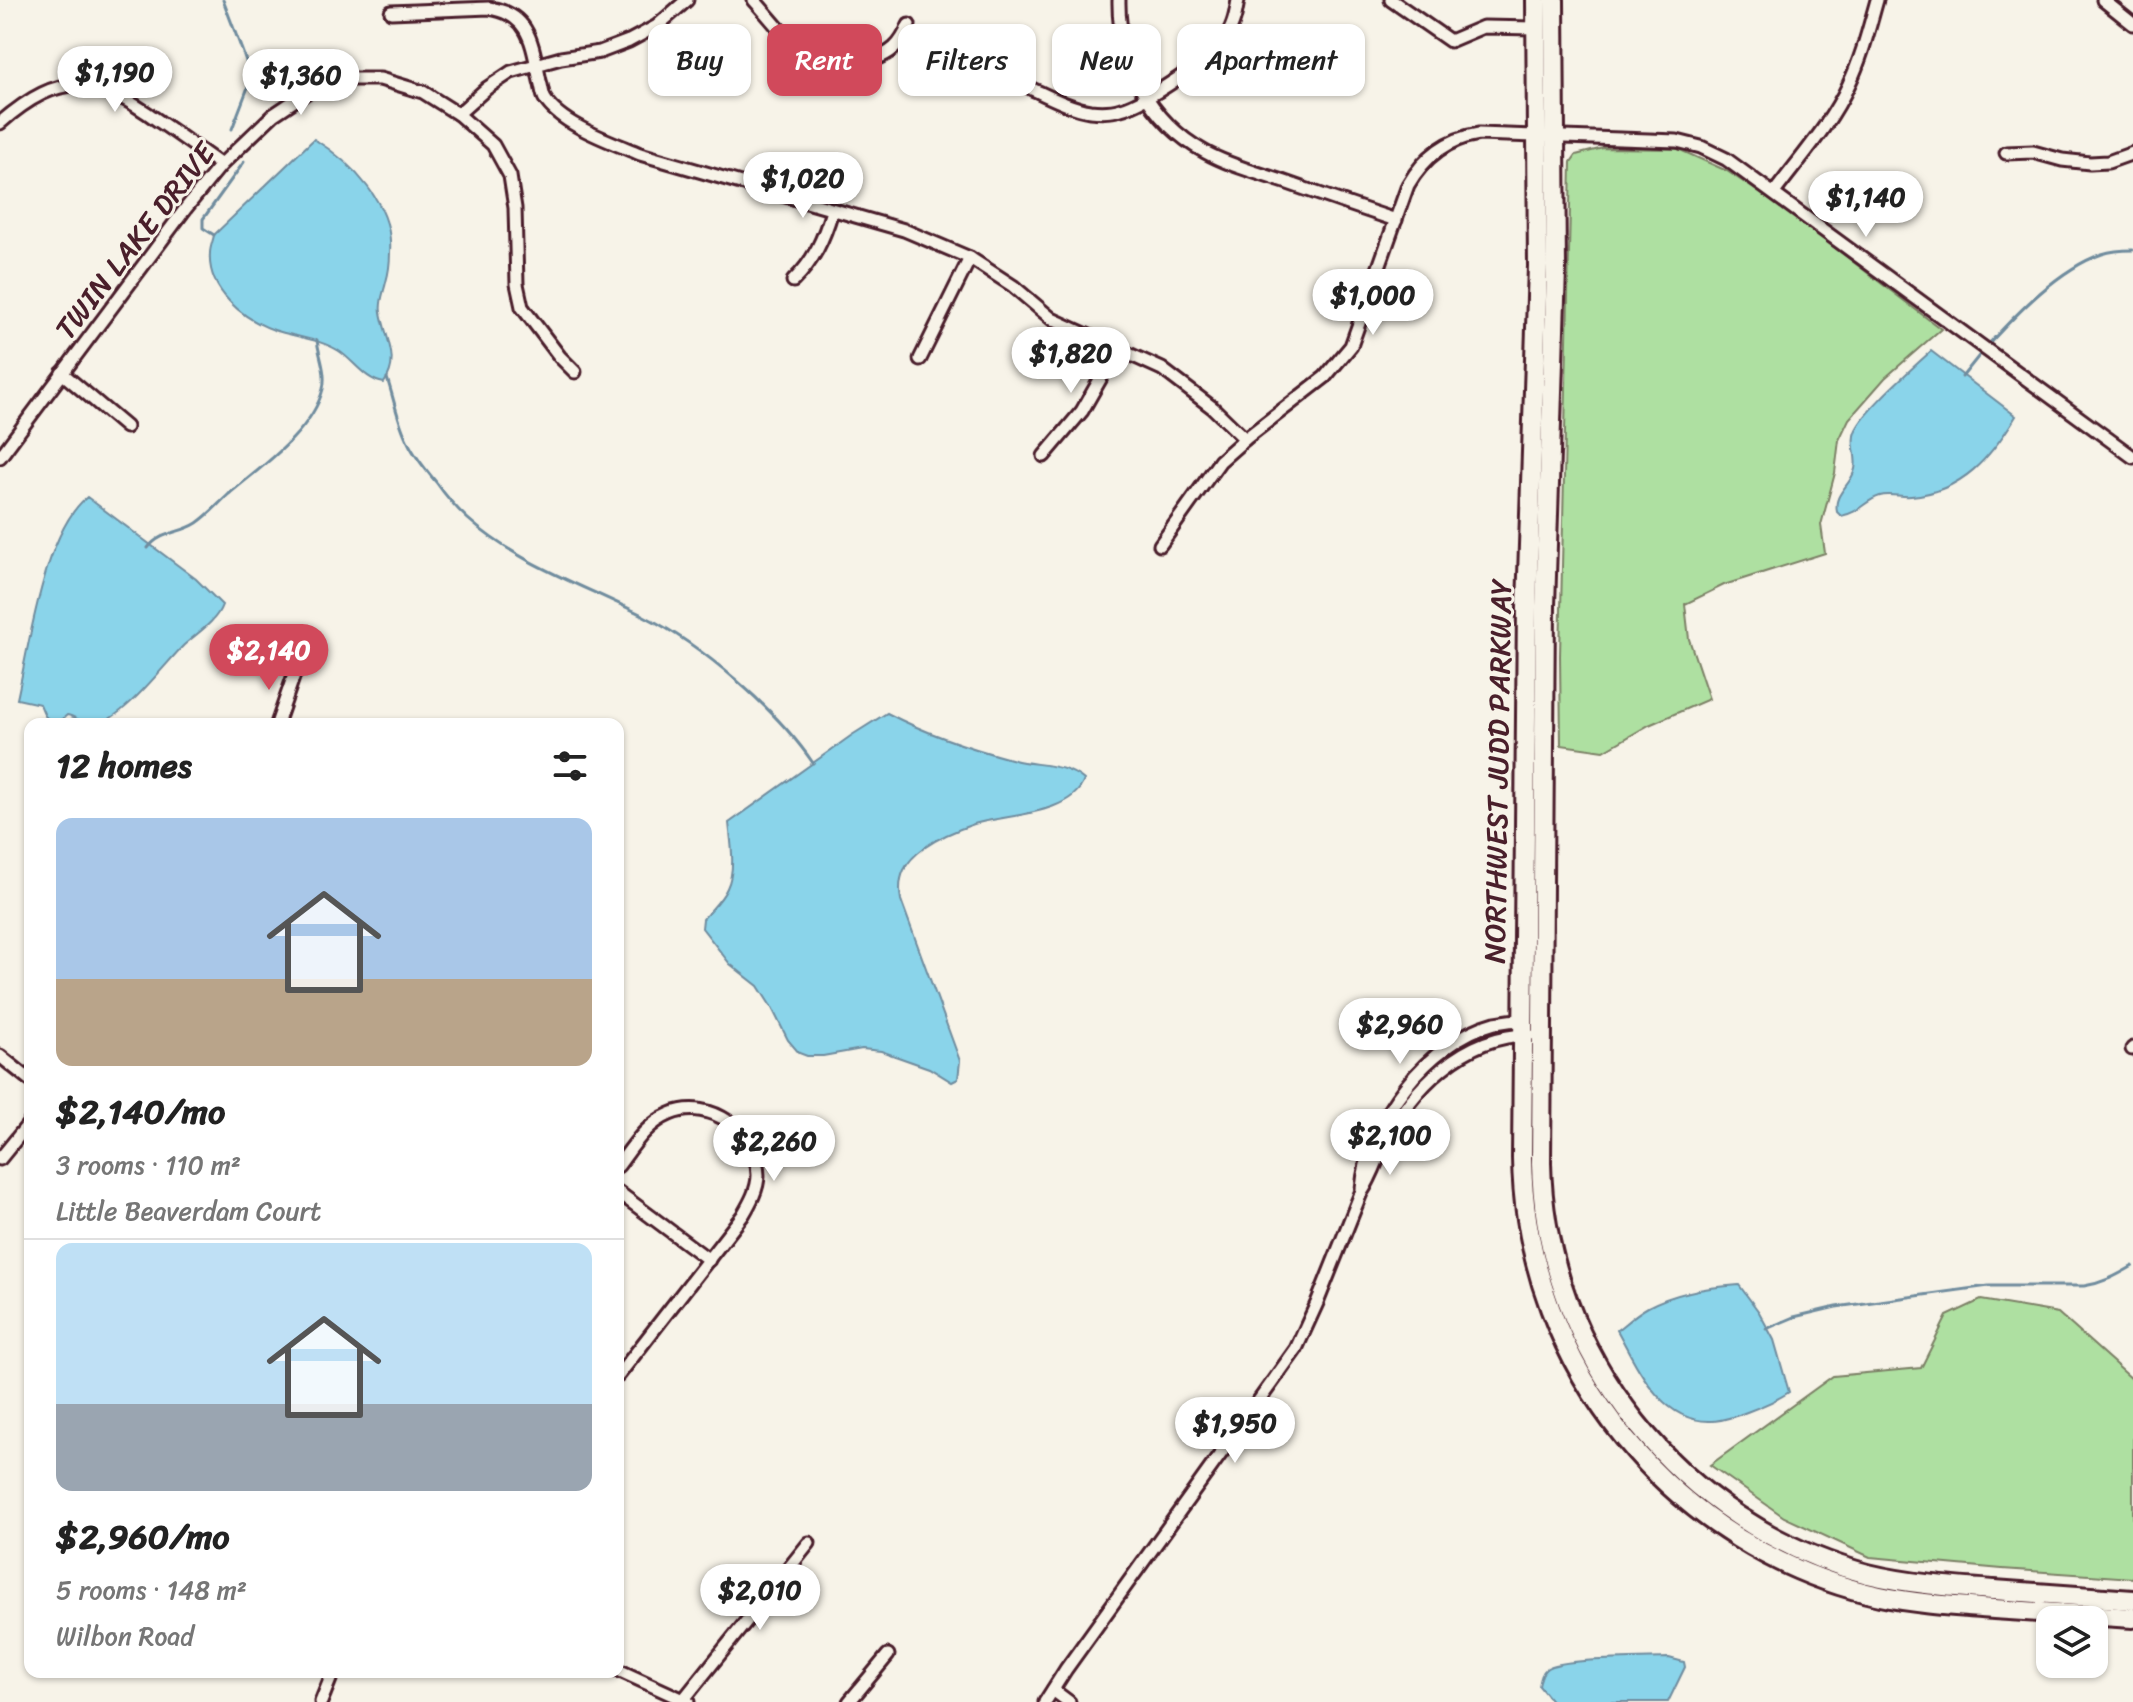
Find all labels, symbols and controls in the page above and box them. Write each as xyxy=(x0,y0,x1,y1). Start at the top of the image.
chip: Buy xyxy=(648,24,751,96)
chip: Rent xyxy=(767,24,882,96)
chip: Filters xyxy=(898,24,1036,96)
chip: New xyxy=(1052,24,1161,96)
chip: Apartment xyxy=(1177,24,1365,96)
pin: $1,190 xyxy=(50,46,180,114)
text: $1,190 xyxy=(75,49,155,95)
pin: $1,360 xyxy=(236,49,366,117)
text: $1,360 xyxy=(260,52,342,98)
street label: TWIN LAKE DRIVE xyxy=(40,128,231,352)
pin: $1,020 xyxy=(738,152,868,220)
text: $1,020 xyxy=(761,155,845,201)
pin: $1,140 xyxy=(1801,171,1931,239)
text: $1,140 xyxy=(1826,174,1906,220)
pin: $1,000 xyxy=(1308,269,1438,337)
text: $1,000 xyxy=(1331,272,1415,318)
pin: $1,820 xyxy=(1006,327,1136,395)
text: $1,820 xyxy=(1030,330,1112,376)
street label: NORTHWEST JUDD PARKWAY xyxy=(1468,578,1528,964)
pin: $2,140 xyxy=(204,624,334,692)
text: $2,140 xyxy=(227,627,311,673)
text: 12 homes xyxy=(56,736,192,796)
icon: filters xyxy=(548,744,592,788)
icon: home xyxy=(252,870,396,1014)
pin: $2,960 xyxy=(1335,998,1465,1066)
text: $2,960 xyxy=(1357,1001,1443,1047)
text: $2,140/mo xyxy=(56,1082,225,1142)
pin: $2,100 xyxy=(1325,1109,1455,1177)
text: $2,100 xyxy=(1348,1112,1432,1158)
pin: $2,260 xyxy=(709,1115,839,1183)
text: $2,260 xyxy=(731,1118,817,1164)
text: 3 rooms · 110 m² xyxy=(56,1142,241,1188)
text: Little Beaverdam Court xyxy=(56,1188,321,1234)
icon: home xyxy=(252,1295,396,1439)
pin: $1,950 xyxy=(1170,1397,1300,1465)
text: $1,950 xyxy=(1193,1400,1277,1446)
text: $2,960/mo xyxy=(56,1507,230,1567)
pin: $2,010 xyxy=(695,1564,825,1632)
text: 5 rooms · 148 m² xyxy=(56,1567,247,1613)
text: $2,010 xyxy=(718,1567,802,1613)
map controls xyxy=(2036,1606,2108,1678)
button: layers xyxy=(2036,1606,2108,1678)
text: Wilbon Road xyxy=(56,1613,194,1659)

